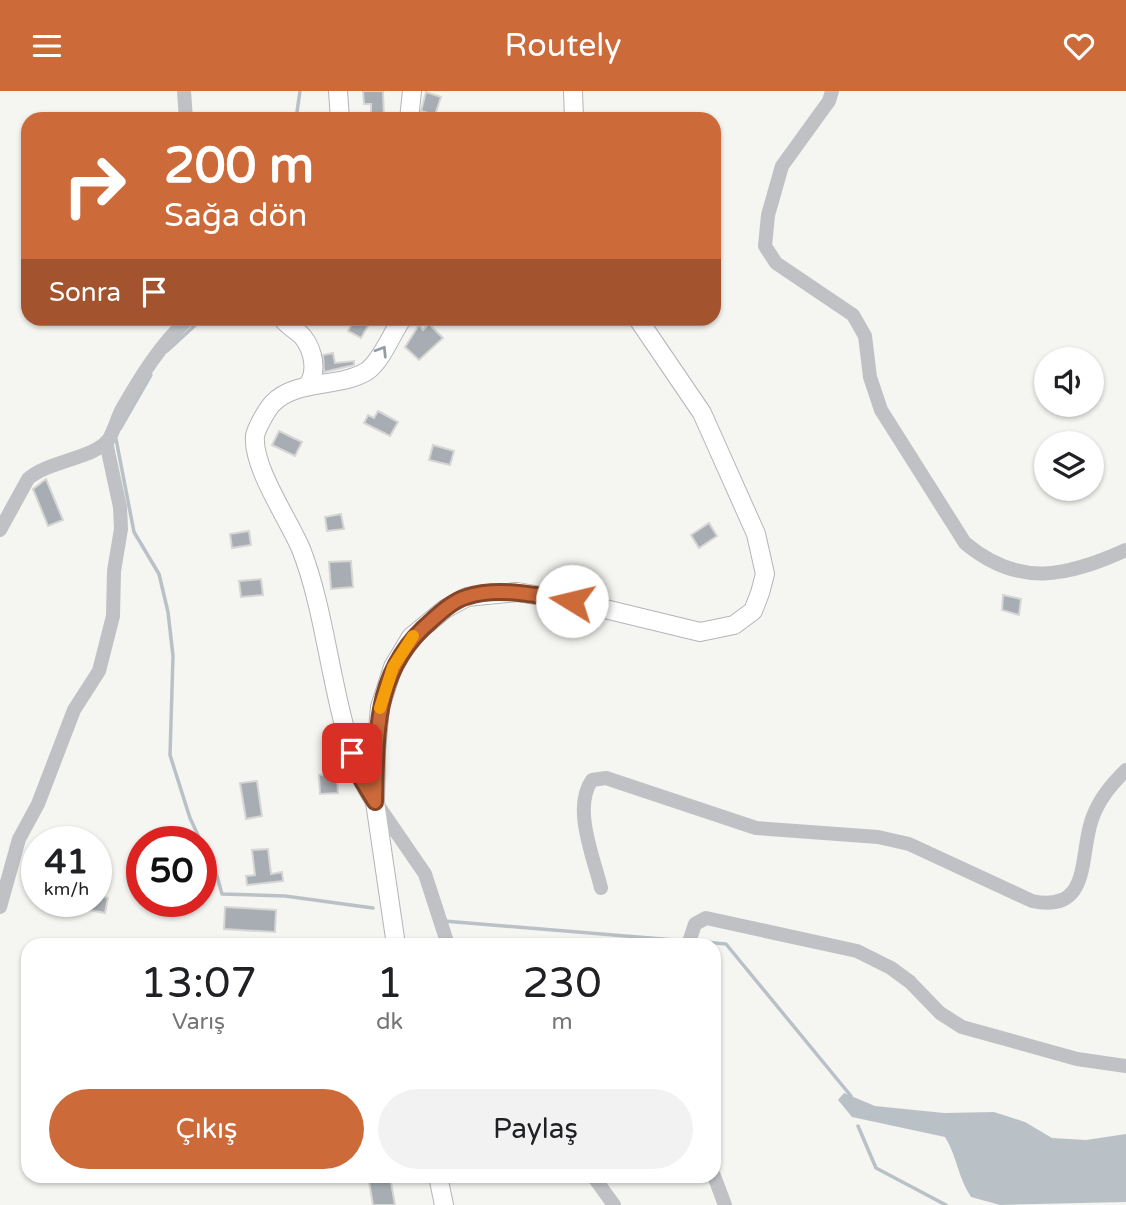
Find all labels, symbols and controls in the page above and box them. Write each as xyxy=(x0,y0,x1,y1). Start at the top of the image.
icon: menu xyxy=(28,27,66,65)
text: Routely xyxy=(505,27,622,65)
icon: heart xyxy=(1060,27,1098,65)
text: 200 m xyxy=(164,137,314,196)
icon: right xyxy=(49,140,140,231)
text: Sağa dön xyxy=(164,197,307,235)
icon: arrive xyxy=(135,273,173,311)
text: Sonra xyxy=(49,277,121,308)
one-way arrow xyxy=(373,345,386,358)
map controls xyxy=(1034,347,1104,501)
button: sound xyxy=(1034,347,1104,417)
button: layers xyxy=(1034,431,1104,501)
position arrow xyxy=(535,564,609,638)
pin xyxy=(322,723,382,783)
icon: arrive xyxy=(333,734,371,772)
speed limit sign: 50 xyxy=(126,826,217,917)
text: 41 xyxy=(45,841,88,883)
text: km/h xyxy=(44,878,89,900)
text: 13:07 xyxy=(140,958,257,1009)
text: 1 xyxy=(376,958,403,1009)
text: 230 xyxy=(522,958,602,1009)
text: Varış xyxy=(172,1008,225,1036)
text: dk xyxy=(376,1008,403,1036)
text: m xyxy=(551,1008,573,1036)
button: Çıkış xyxy=(49,1089,364,1169)
button: Paylaş xyxy=(378,1089,693,1169)

